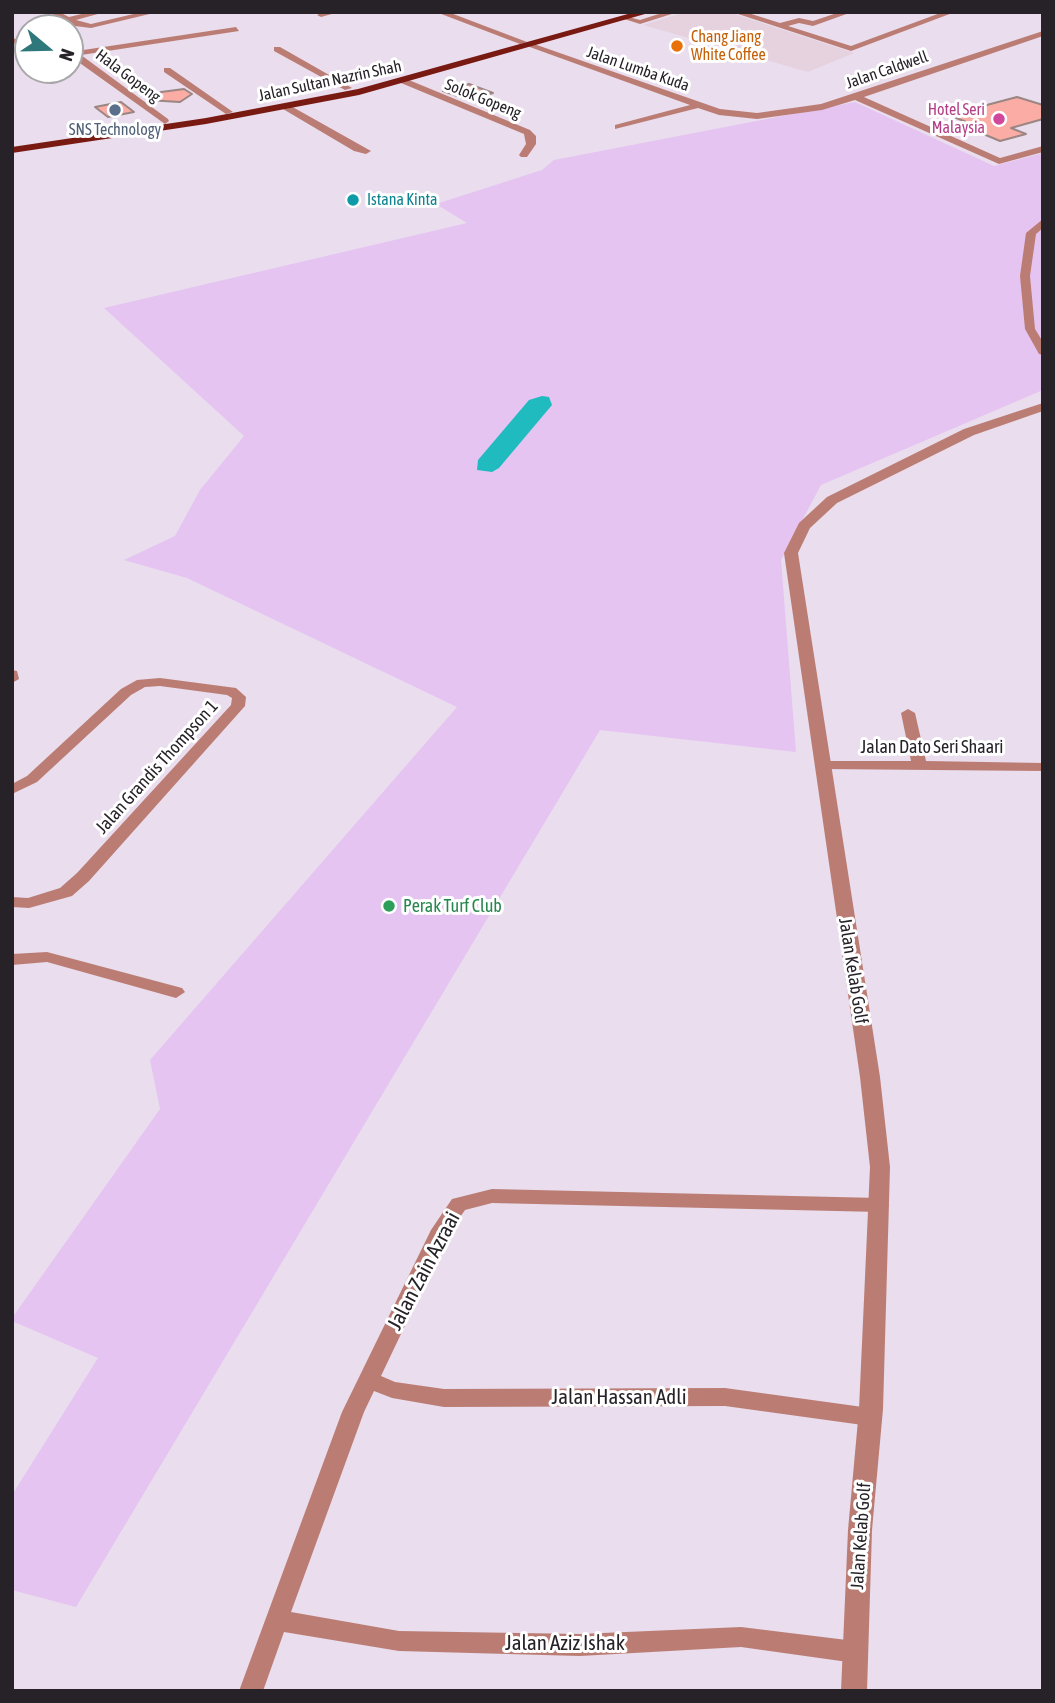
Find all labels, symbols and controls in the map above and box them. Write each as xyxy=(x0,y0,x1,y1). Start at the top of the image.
north arrow xyxy=(14,14,84,84)
place label: Chang Jiang White Coffee xyxy=(691,27,766,65)
marker: Chang Jiang White Coffee xyxy=(669,38,685,54)
street label: Jalan Lumba Kuda xyxy=(584,42,692,96)
street label: Hala Gopeng xyxy=(92,45,164,107)
text: N xyxy=(55,46,79,64)
street label: Jalan Caldwell xyxy=(843,47,931,93)
street label: Jalan Sultan Nazrin Shah xyxy=(257,56,403,106)
street label: Solok Gopeng xyxy=(442,75,524,123)
place label: Hotel Seri Malaysia xyxy=(928,100,985,138)
marker: SNS Technology xyxy=(107,102,123,118)
marker: Hotel Seri Malaysia xyxy=(991,111,1007,127)
place label: SNS Technology xyxy=(69,120,161,140)
place label: Istana Kinta xyxy=(367,190,437,210)
marker: Istana Kinta xyxy=(345,192,361,208)
street label: Jalan Grandis Thompson 1 xyxy=(91,696,223,838)
street label: Jalan Dato Seri Shaari xyxy=(861,736,1003,758)
place label: Perak Turf Club xyxy=(403,895,502,917)
marker: Perak Turf Club xyxy=(381,898,397,914)
street label: Jalan Kelab Golf xyxy=(834,916,872,1026)
street label: Jalan Zain Azraai xyxy=(382,1208,466,1334)
street label: Jalan Hassan Adli xyxy=(551,1384,687,1410)
street label: Jalan Kelab Golf xyxy=(846,1482,876,1590)
street label: Jalan Aziz Ishak xyxy=(505,1630,625,1656)

